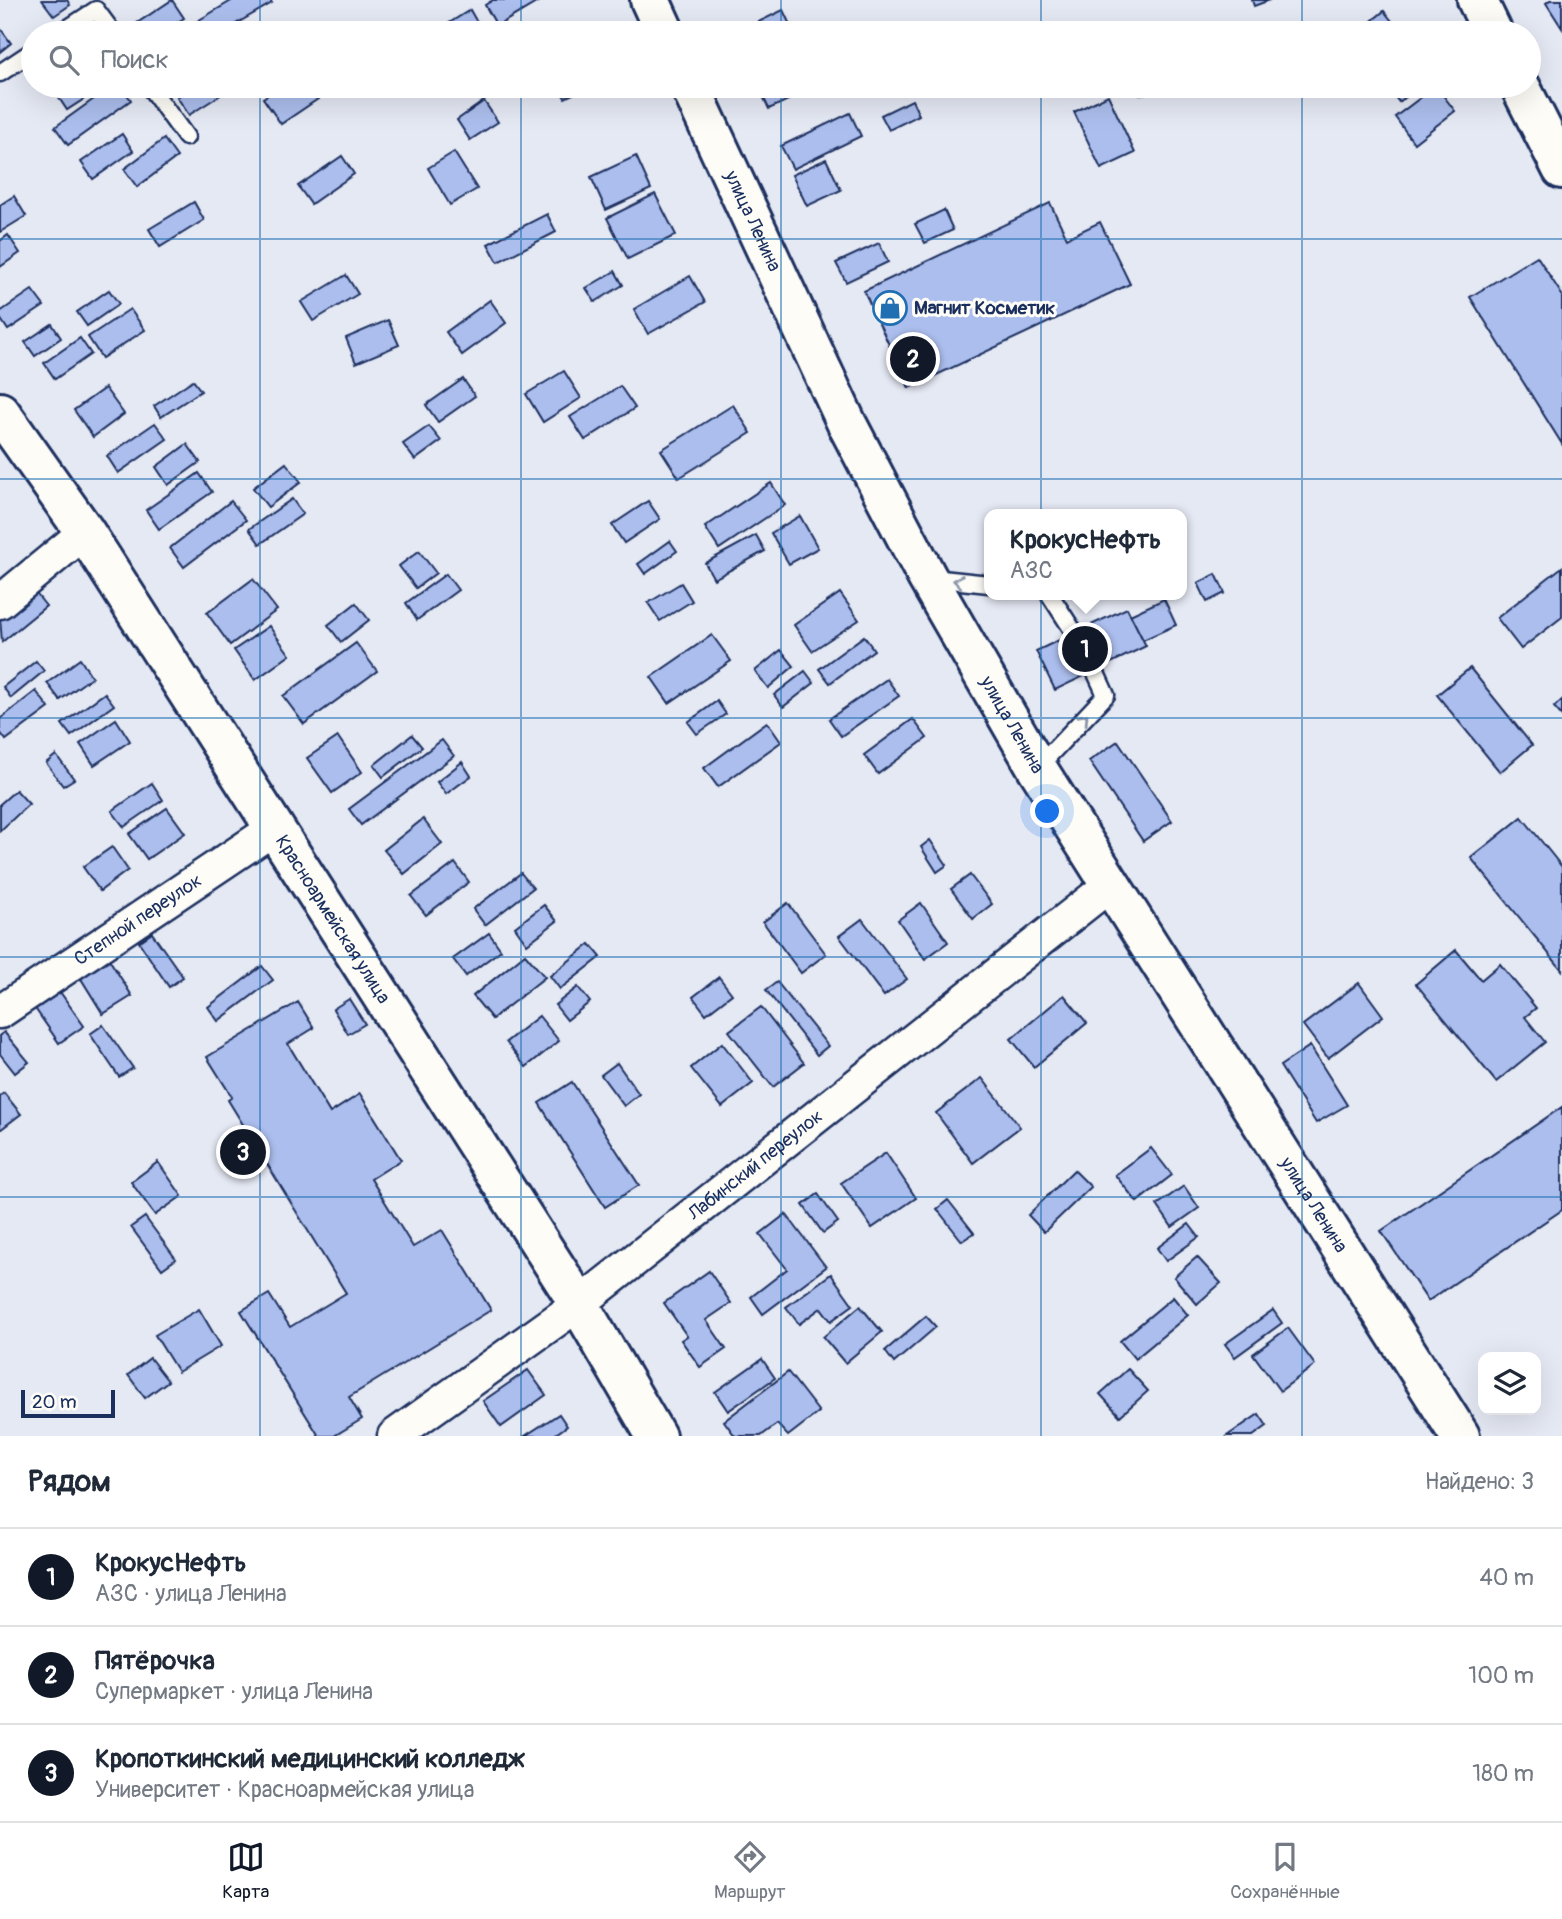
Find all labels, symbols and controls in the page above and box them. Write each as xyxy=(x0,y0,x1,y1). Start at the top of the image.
search box xyxy=(21,21,1541,98)
icon: search xyxy=(45,41,83,79)
text: Поиск xyxy=(101,44,169,76)
street label: улица Ленина xyxy=(719,166,787,276)
shop icon: Магнит Косметик xyxy=(871,289,909,327)
place label: Магнит Косметик xyxy=(914,296,1055,320)
pin: 2 xyxy=(890,333,936,385)
popup xyxy=(984,509,1187,600)
text: КрокусНефть xyxy=(1010,524,1161,556)
text: АЗС xyxy=(1010,556,1053,585)
one-way arrow xyxy=(952,573,964,588)
pin: 1 xyxy=(1062,623,1108,675)
street label: улица Ленина xyxy=(974,671,1050,778)
one-way arrow xyxy=(1075,713,1088,726)
your location xyxy=(1030,794,1064,828)
street label: Красноармейская улица xyxy=(270,831,396,1008)
street label: Степной переулок xyxy=(69,868,207,971)
street label: Лабинский переулок xyxy=(682,1104,828,1226)
pin: 3 xyxy=(220,1126,266,1178)
street label: улица Ленина xyxy=(1274,1152,1353,1257)
map controls xyxy=(1478,1352,1541,1415)
button: layers xyxy=(1478,1352,1541,1415)
scale bar xyxy=(21,1387,116,1419)
text: 20 m xyxy=(32,1390,77,1414)
text: Рядом xyxy=(28,1463,111,1500)
text: Найдено: 3 xyxy=(1425,1467,1534,1496)
text: КрокусНефть xyxy=(95,1547,247,1579)
text: 1 xyxy=(47,1563,56,1592)
text: 40 m xyxy=(1480,1563,1534,1592)
text: АЗС · улица Ленина xyxy=(95,1579,287,1608)
text: Пятёрочка xyxy=(95,1645,215,1677)
text: 2 xyxy=(45,1661,57,1690)
text: 100 m xyxy=(1468,1661,1534,1690)
text: Супермаркет · улица Ленина xyxy=(95,1677,373,1706)
text: Кропоткинский медицинский колледж xyxy=(95,1743,525,1775)
text: 3 xyxy=(45,1759,57,1788)
text: 180 m xyxy=(1472,1759,1534,1788)
text: Университет · Красноармейская улица xyxy=(95,1775,474,1804)
tab: Карта xyxy=(222,1838,269,1904)
tab: Маршрут xyxy=(714,1838,786,1904)
tab: Сохранённые xyxy=(1230,1838,1340,1904)

